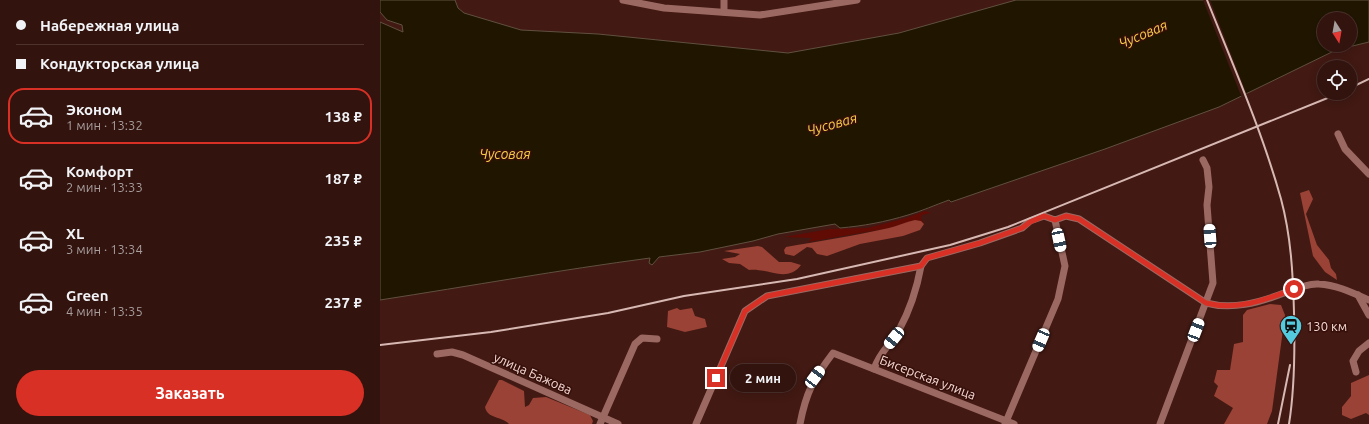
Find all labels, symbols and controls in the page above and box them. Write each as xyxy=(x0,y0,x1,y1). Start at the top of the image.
north arrow xyxy=(1317,12,1357,52)
map controls xyxy=(1317,12,1357,100)
text: Набережная улица xyxy=(40,17,179,34)
water label: Чусовая xyxy=(1116,17,1170,51)
text: Кондукторская улица xyxy=(40,55,199,72)
button: locate xyxy=(1317,60,1357,100)
icon: car xyxy=(18,98,54,134)
text: Эконом xyxy=(66,101,122,118)
text: 138 ₽ xyxy=(325,108,362,125)
water label: Чусовая xyxy=(805,110,859,138)
text: 1 мин · 13:32 xyxy=(66,118,143,132)
water label: Чусовая xyxy=(479,146,531,162)
icon: car xyxy=(18,160,54,196)
text: Комфорт xyxy=(66,163,133,180)
text: 187 ₽ xyxy=(325,170,362,187)
text: 2 мин · 13:33 xyxy=(66,180,143,194)
icon: car xyxy=(18,222,54,258)
car xyxy=(1203,224,1217,248)
text: XL xyxy=(66,225,84,242)
car xyxy=(1051,227,1067,253)
text: 235 ₽ xyxy=(325,232,362,249)
text: 3 мин · 13:34 xyxy=(66,242,143,256)
route start xyxy=(1285,280,1303,298)
icon: car xyxy=(18,284,54,320)
text: Green xyxy=(66,287,108,304)
text: 237 ₽ xyxy=(325,294,362,311)
text: 4 мин · 13:35 xyxy=(66,304,143,318)
station icon: 130 км xyxy=(1278,313,1304,346)
car xyxy=(1186,317,1206,343)
place label: 130 км xyxy=(1306,319,1347,333)
car xyxy=(882,325,906,351)
car xyxy=(1031,327,1051,353)
street label: улица Бажова xyxy=(492,350,574,396)
street label: Бисерская улица xyxy=(878,352,978,402)
callout: 2 мин xyxy=(730,364,796,392)
car xyxy=(803,364,827,390)
route end xyxy=(707,369,725,387)
button: Заказать xyxy=(16,370,364,416)
text: 2 мин xyxy=(745,371,781,385)

